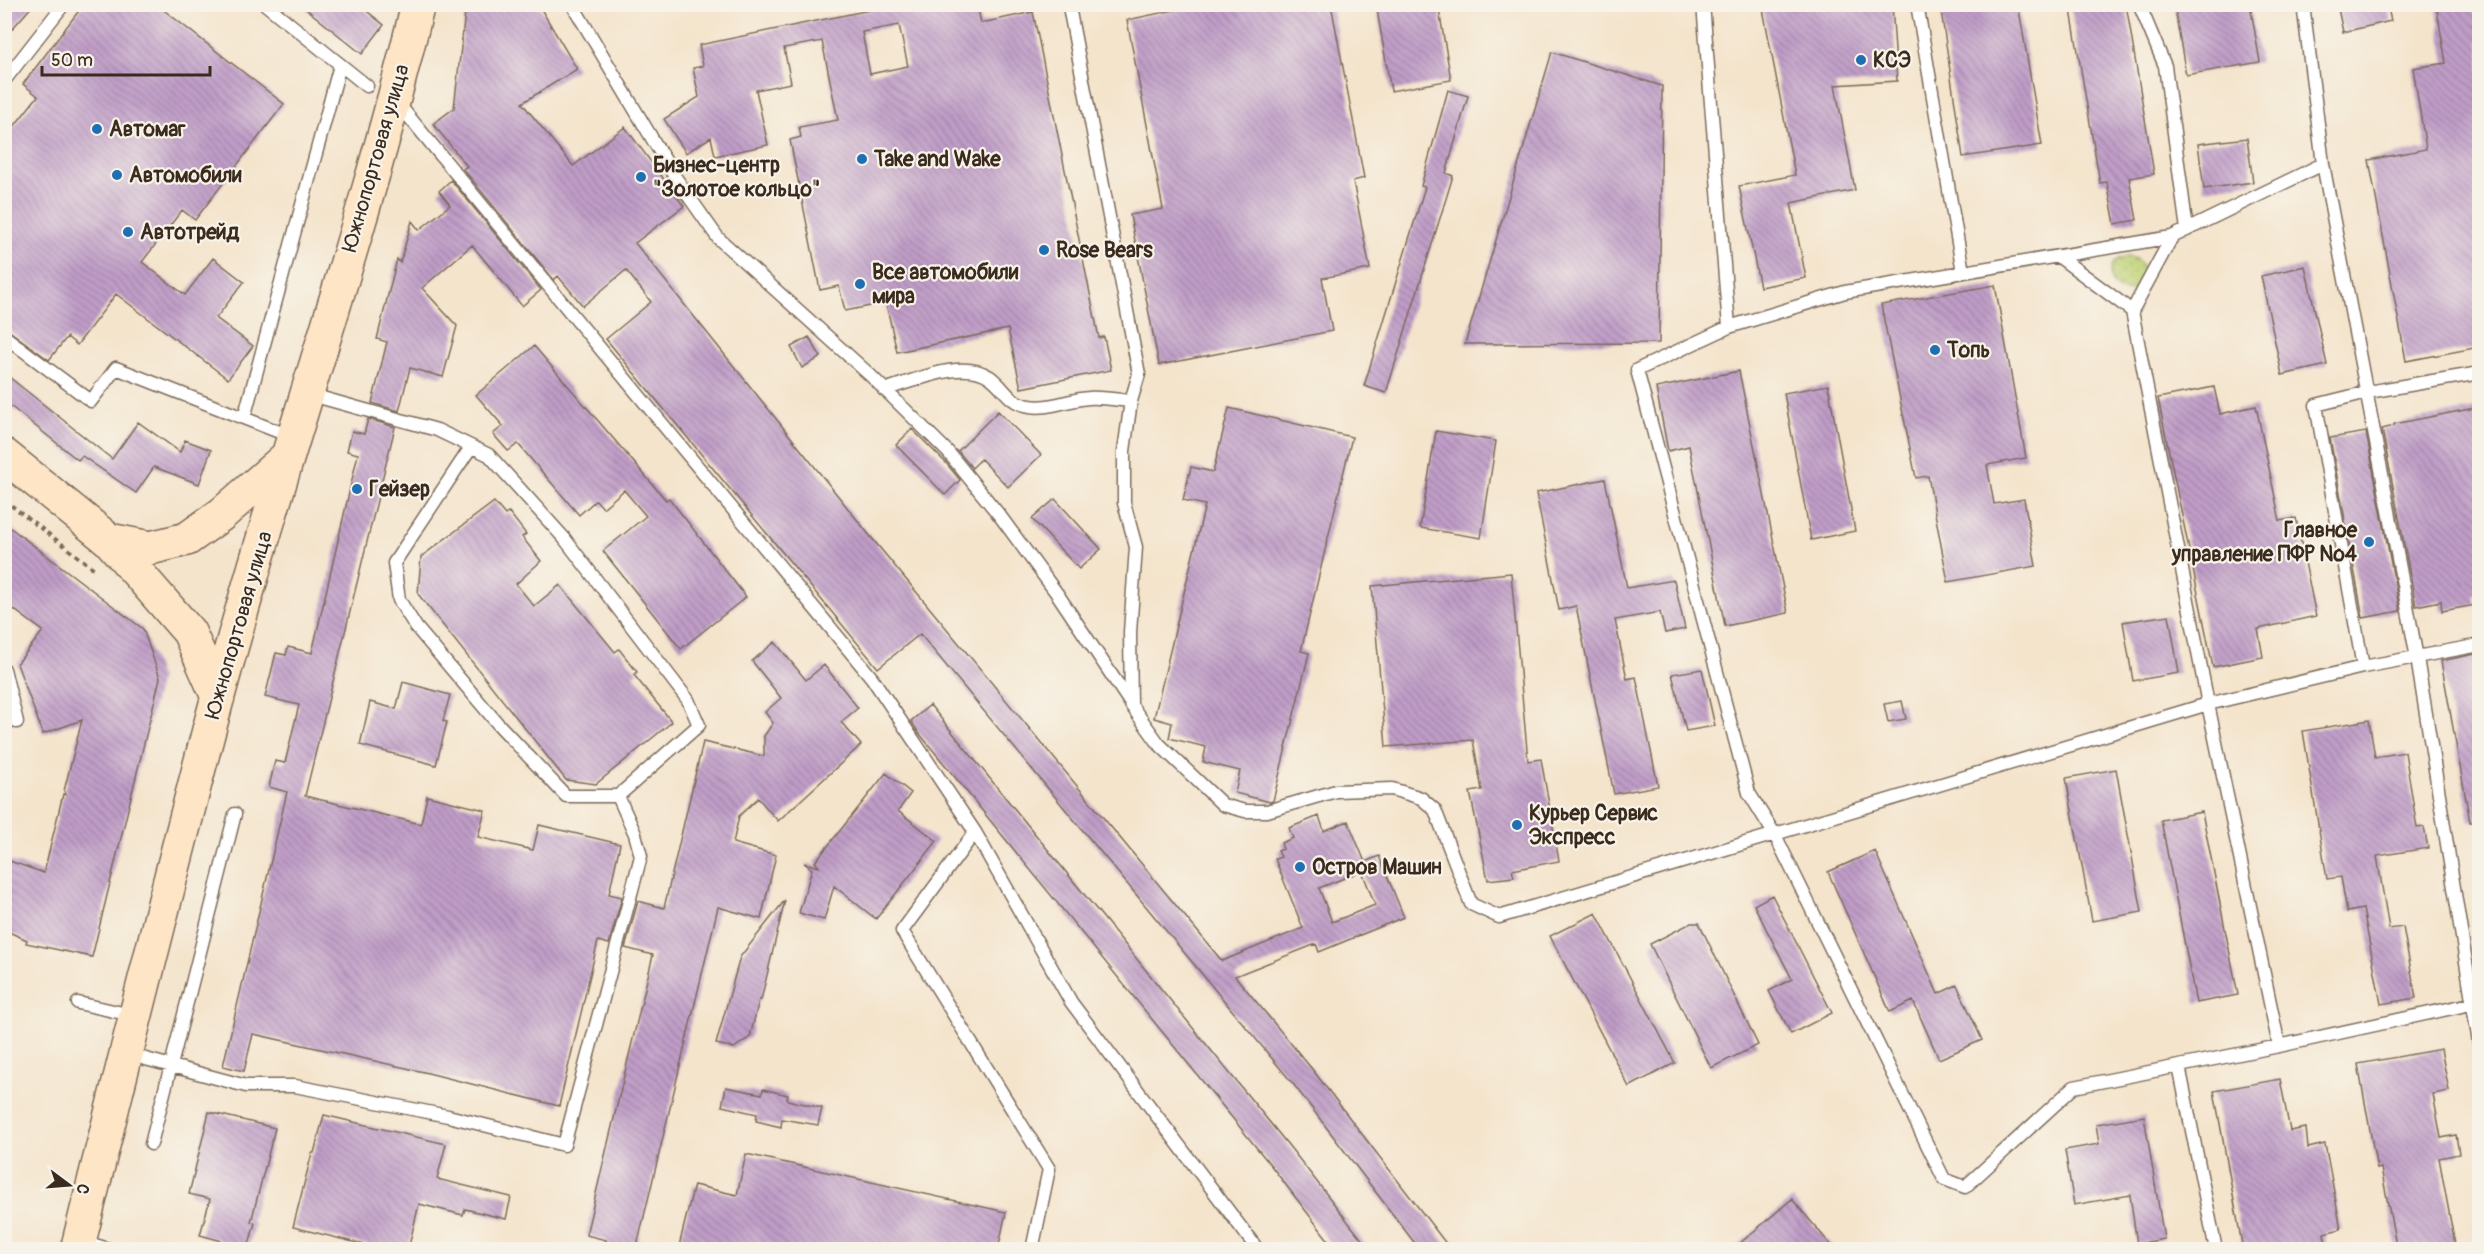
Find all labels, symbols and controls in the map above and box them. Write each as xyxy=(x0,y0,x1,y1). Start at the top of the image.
scale bar xyxy=(42,39,210,77)
place label: КСЭ xyxy=(1873,47,1911,74)
text: 50 m xyxy=(51,49,93,72)
marker: КСЭ xyxy=(1854,53,1868,67)
street label: Южнопортовая улица xyxy=(336,61,416,255)
place label: Автомаг xyxy=(109,116,186,143)
marker: Автомаг xyxy=(90,122,104,136)
place label: Take and Wake xyxy=(873,146,1001,173)
place label: Бизнес-центр "Золотое кольцо" xyxy=(653,152,820,203)
marker: Take and Wake xyxy=(855,152,869,166)
place label: Автомобили xyxy=(129,162,242,189)
marker: Автомобили xyxy=(110,168,124,182)
marker: Бизнес-центр "Золотое кольцо" xyxy=(634,170,648,184)
place label: Автотрейд xyxy=(140,219,240,246)
marker: Автотрейд xyxy=(121,225,135,239)
place label: Rose Bears xyxy=(1056,237,1153,264)
marker: Rose Bears xyxy=(1037,243,1051,257)
place label: Все автомобили мира xyxy=(872,259,1019,310)
marker: Все автомобили мира xyxy=(853,277,867,291)
place label: Топь xyxy=(1946,337,1990,364)
marker: Топь xyxy=(1928,343,1942,357)
place label: Гейзер xyxy=(369,476,430,503)
marker: Гейзер xyxy=(350,482,364,496)
place label: Главное управление ПФР №4 xyxy=(2171,517,2358,568)
street label: Южнопортовая улица xyxy=(199,528,279,722)
marker: Главное управление ПФР №4 xyxy=(2362,535,2376,549)
place label: Курьер Сервис Экспресс xyxy=(1529,800,1658,851)
marker: Курьер Сервис Экспресс xyxy=(1510,818,1524,832)
place label: Остров Машин xyxy=(1312,854,1442,881)
marker: Остров Машин xyxy=(1293,860,1307,874)
north arrow xyxy=(39,1155,99,1215)
text: С xyxy=(71,1181,93,1196)

